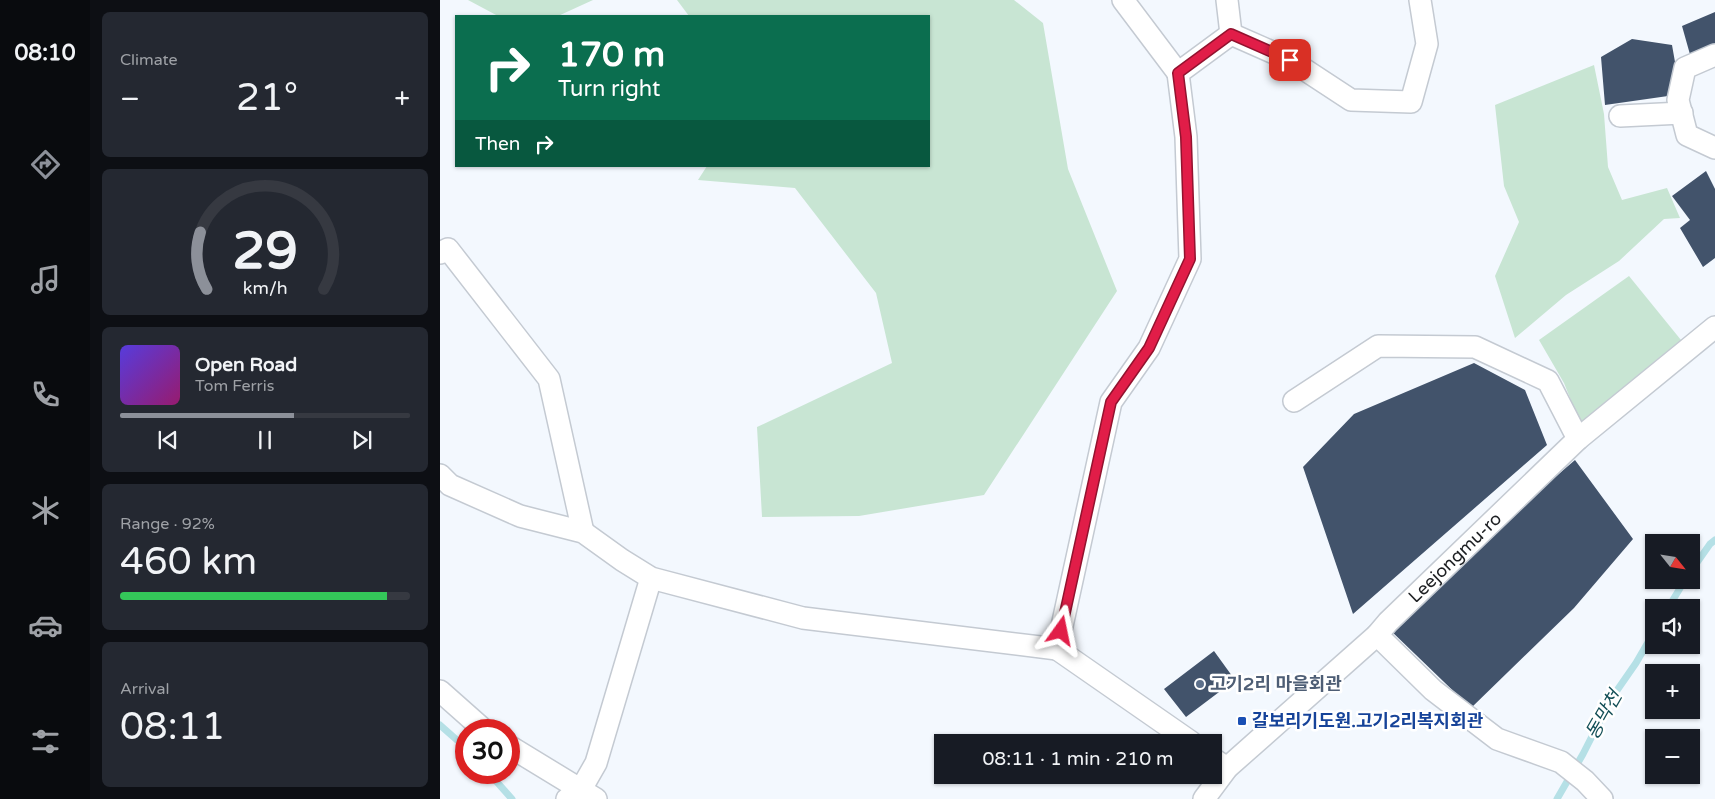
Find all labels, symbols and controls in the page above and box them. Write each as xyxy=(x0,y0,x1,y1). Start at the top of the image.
text: 170 m xyxy=(558,34,665,76)
icon: right xyxy=(475,35,540,100)
pin xyxy=(1269,39,1311,81)
text: 08:10 xyxy=(15,40,75,66)
icon: arrive xyxy=(1276,46,1304,74)
text: Climate xyxy=(120,50,178,70)
text: 21° xyxy=(236,75,298,121)
text: Turn right xyxy=(558,76,660,102)
text: − xyxy=(120,82,140,116)
text: + xyxy=(394,82,410,116)
icon: right xyxy=(530,130,558,158)
text: Then xyxy=(475,133,520,155)
icon: directions xyxy=(28,147,63,182)
text: 29 xyxy=(232,220,298,283)
icon: music xyxy=(28,262,63,297)
text: km/h xyxy=(243,278,287,299)
text: Open Road xyxy=(195,354,297,376)
text: Tom Ferris xyxy=(195,376,274,396)
icon: phone xyxy=(28,377,63,412)
icon: previous xyxy=(154,426,182,454)
icon: pause xyxy=(251,426,279,454)
icon: next xyxy=(348,426,376,454)
icon: climate xyxy=(28,493,63,528)
street label: Leejongmu-ro xyxy=(1404,508,1506,607)
text: Range · 92% xyxy=(120,514,215,534)
north arrow xyxy=(1645,534,1700,589)
map controls xyxy=(1645,534,1700,784)
text: 460 km xyxy=(120,539,257,585)
button: sound xyxy=(1645,599,1700,654)
position arrow xyxy=(1034,604,1086,656)
icon: car xyxy=(28,608,63,643)
button: + xyxy=(1645,664,1700,719)
place label: 고기2리 마을회관 xyxy=(1210,673,1342,695)
marker: 고기2리 마을회관 xyxy=(1194,678,1206,690)
text: Arrival xyxy=(120,679,169,699)
water label: 동막천 xyxy=(1581,685,1627,743)
text: 08:11 xyxy=(120,704,225,750)
place label: 갈보리기도원.고기2리복지회관 xyxy=(1252,710,1484,732)
marker: 갈보리기도원.고기2리복지회관 xyxy=(1236,715,1248,727)
speed limit sign: 30 xyxy=(455,719,520,784)
icon: filters xyxy=(28,724,63,759)
button: − xyxy=(1645,729,1700,784)
text: 08:11 · 1 min · 210 m xyxy=(982,748,1174,770)

